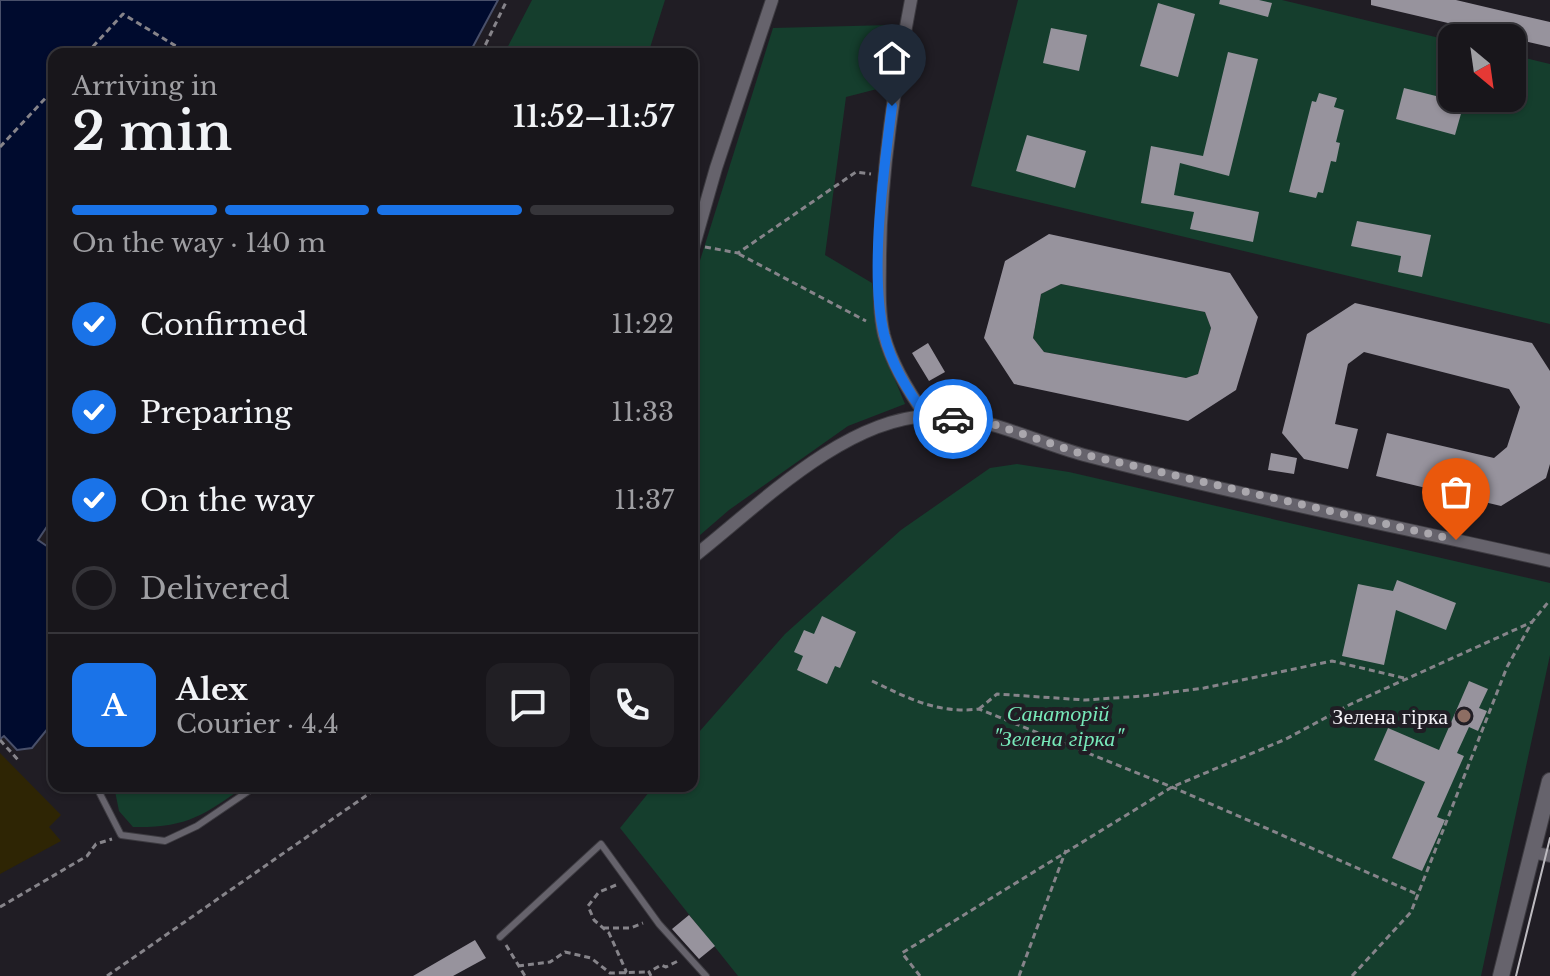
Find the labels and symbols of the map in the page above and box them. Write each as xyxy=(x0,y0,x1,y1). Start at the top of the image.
pin xyxy=(858,24,926,106)
north arrow xyxy=(1438,24,1526,112)
courier xyxy=(913,379,993,459)
pin xyxy=(1422,458,1490,540)
park label: Санаторій "Зелена гірка" xyxy=(993,700,1125,752)
place label: Зелена гірка xyxy=(1332,703,1448,730)
marker: Зелена гірка xyxy=(1455,707,1473,725)

